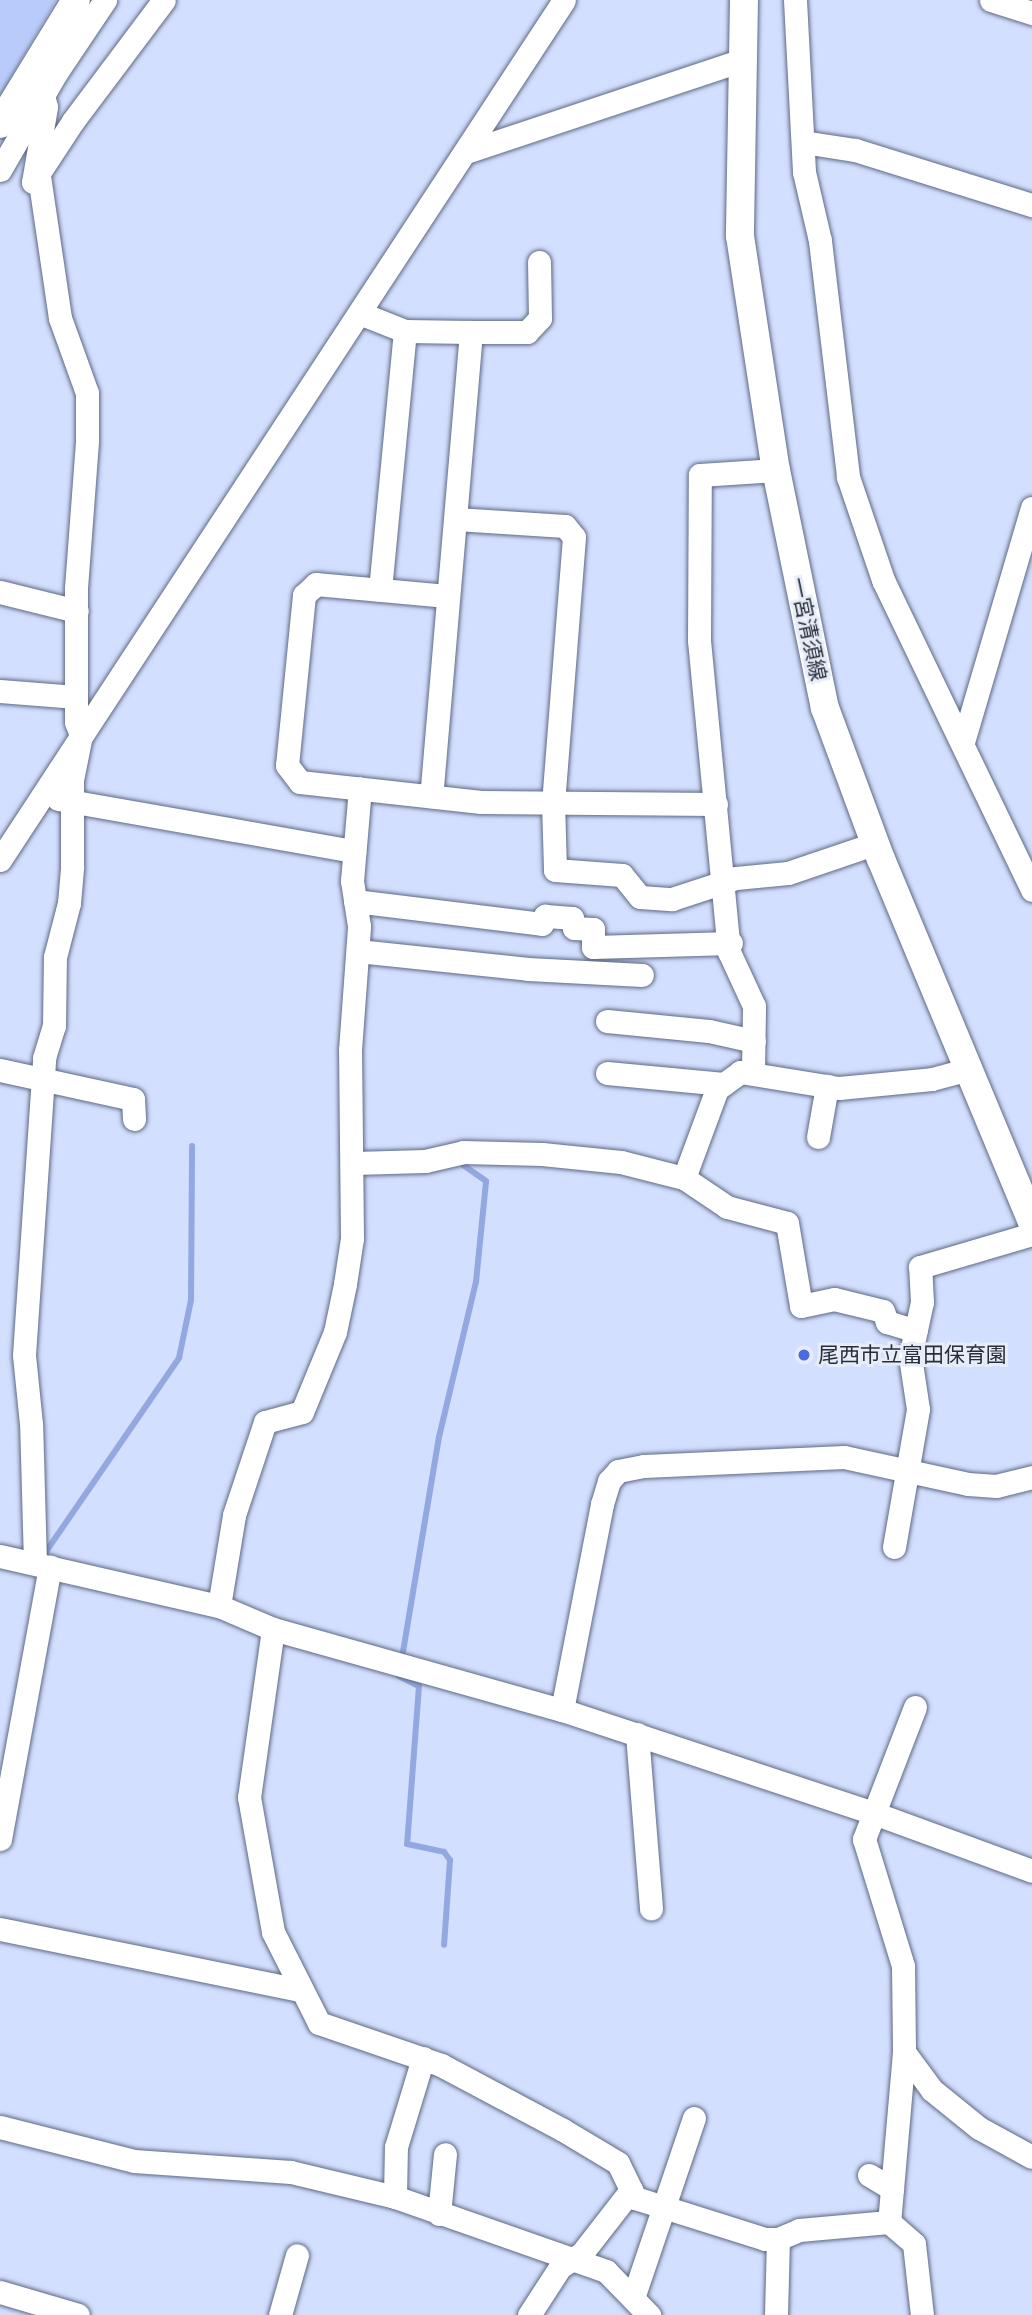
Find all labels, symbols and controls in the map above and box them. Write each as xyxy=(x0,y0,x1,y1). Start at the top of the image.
street label: 一宮清須線 xyxy=(785,575,831,683)
place label: 尾西市立富田保育園 xyxy=(818,1342,1007,1368)
marker: 尾西市立富田保育園 xyxy=(796,1347,812,1363)

